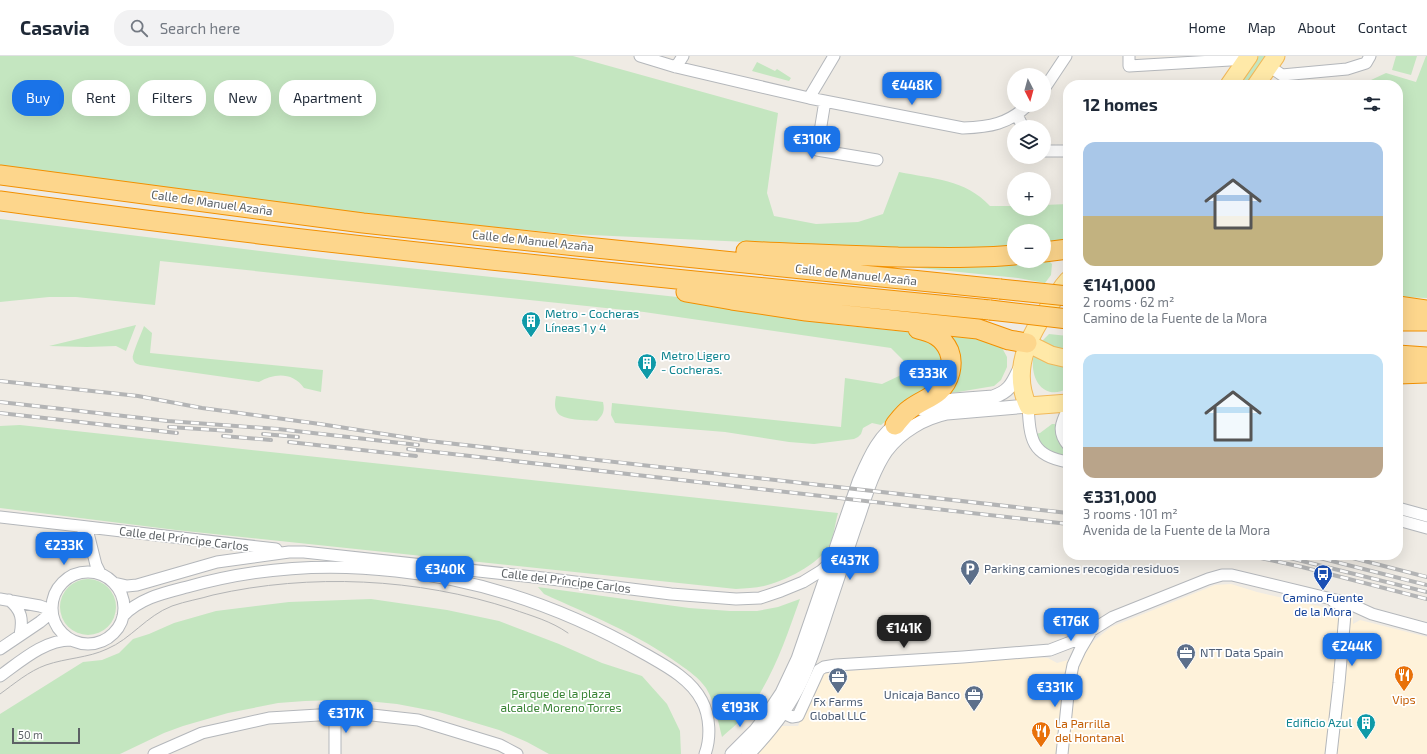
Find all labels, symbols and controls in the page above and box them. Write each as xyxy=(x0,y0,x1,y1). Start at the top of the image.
search box xyxy=(114,10,394,46)
text: Casavia xyxy=(20,16,90,39)
icon: search xyxy=(128,17,150,39)
text: Search here xyxy=(160,19,240,37)
text: Home xyxy=(1189,19,1226,36)
text: Map xyxy=(1248,19,1276,36)
text: About xyxy=(1298,19,1336,36)
text: Contact xyxy=(1358,19,1407,36)
north arrow xyxy=(1007,68,1051,112)
map controls xyxy=(1007,68,1051,268)
pin: €448K xyxy=(884,72,940,106)
text: €448K xyxy=(891,77,933,93)
chip: Buy xyxy=(12,80,64,116)
chip: Rent xyxy=(72,80,130,116)
chip: Filters xyxy=(138,80,206,116)
chip: New xyxy=(214,80,271,116)
chip: Apartment xyxy=(279,80,376,116)
icon: filters xyxy=(1361,93,1383,115)
text: 12 homes xyxy=(1083,94,1158,114)
button: layers xyxy=(1007,120,1051,164)
pin: €310K xyxy=(784,126,840,160)
text: €310K xyxy=(793,131,831,147)
icon: home xyxy=(1197,168,1269,240)
button: + xyxy=(1007,172,1051,216)
street label: Calle de Manuel Azaña xyxy=(151,187,274,217)
button: − xyxy=(1007,224,1051,268)
street label: Calle de Manuel Azaña xyxy=(471,227,595,253)
street label: Calle de Manuel Azaña xyxy=(794,261,918,287)
text: €141,000 xyxy=(1083,274,1156,294)
text: 2 rooms · 62 m² xyxy=(1083,294,1174,310)
place label: Metro - Cocheras Líneas 1 y 4 xyxy=(545,306,639,334)
building icon: Metro - Cocheras Líneas 1 y 4 xyxy=(520,310,542,338)
text: Camino de la Fuente de la Mora xyxy=(1083,310,1267,326)
place label: Metro Ligero - Cocheras. xyxy=(661,348,731,376)
building icon: Metro Ligero - Cocheras. xyxy=(636,352,658,380)
pin: €333K xyxy=(900,360,956,394)
text: €333K xyxy=(909,365,947,381)
icon: home xyxy=(1197,380,1269,452)
text: €331,000 xyxy=(1083,486,1157,506)
text: 3 rooms · 101 m² xyxy=(1083,506,1178,522)
text: Avenida de la Fuente de la Mora xyxy=(1083,522,1270,538)
street label: Calle del Príncipe Carlos xyxy=(119,523,250,553)
pin: €233K xyxy=(36,532,92,566)
text: €233K xyxy=(45,537,83,553)
pin: €437K xyxy=(822,547,878,581)
text: €437K xyxy=(830,552,870,568)
pin: €340K xyxy=(417,556,473,590)
parking icon: Parking camiones recogida residuos xyxy=(959,558,981,586)
text: €340K xyxy=(425,561,465,577)
place label: Parking camiones recogida residuos xyxy=(984,561,1179,575)
bus stop icon: Camino Fuente de la Mora xyxy=(1312,563,1334,591)
street label: Calle del Príncipe Carlos xyxy=(501,565,632,595)
place label: Camino Fuente de la Mora xyxy=(1283,590,1363,618)
pin: €176K xyxy=(1043,608,1099,642)
text: €176K xyxy=(1053,613,1089,629)
pin: €141K xyxy=(876,615,932,649)
text: €141K xyxy=(886,620,922,636)
pin: €244K xyxy=(1324,633,1380,667)
text: €244K xyxy=(1332,638,1372,654)
office icon: NTT Data Spain xyxy=(1175,642,1197,670)
place label: NTT Data Spain xyxy=(1200,645,1283,659)
restaurant icon: Vips xyxy=(1393,664,1415,692)
office icon: Fx Farms Global LLC xyxy=(827,666,849,694)
pin: €331K xyxy=(1027,674,1083,708)
text: €331K xyxy=(1037,679,1073,695)
office icon: Unicaja Banco xyxy=(963,684,985,712)
park label: Parque de la plaza alcalde Moreno Torres xyxy=(500,686,622,714)
place label: Unicaja Banco xyxy=(884,687,960,702)
place label: Vips xyxy=(1392,692,1416,706)
pin: €193K xyxy=(712,694,768,728)
place label: Fx Farms Global LLC xyxy=(810,694,866,722)
text: €193K xyxy=(721,699,759,715)
pin: €317K xyxy=(318,700,374,734)
text: €317K xyxy=(328,705,364,721)
building icon: Edificio Azul xyxy=(1355,712,1377,740)
place label: Edificio Azul xyxy=(1286,715,1352,729)
place label: La Parrilla del Hontanal xyxy=(1055,716,1125,744)
restaurant icon: La Parrilla del Hontanal xyxy=(1030,720,1052,748)
scale bar xyxy=(12,726,80,745)
text: 50 m xyxy=(18,728,43,741)

